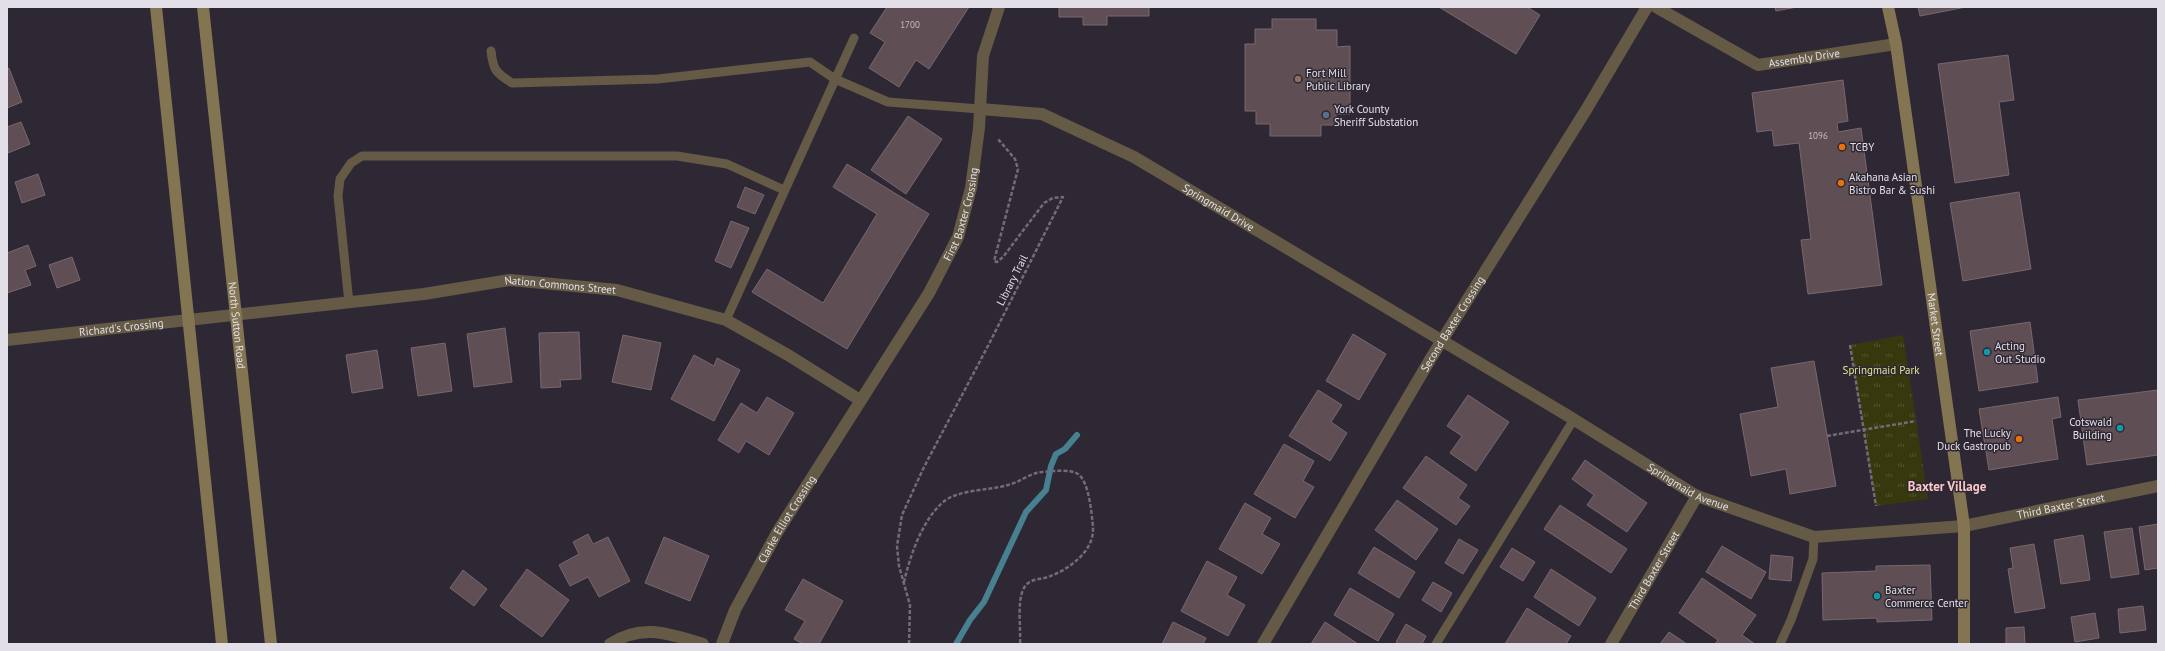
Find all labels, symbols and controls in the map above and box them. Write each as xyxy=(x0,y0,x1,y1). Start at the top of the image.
house number: 1700 xyxy=(900,19,920,30)
street label: Assembly Drive xyxy=(1768,46,1841,70)
place label: Fort Mill Public Library xyxy=(1306,66,1371,93)
marker: Fort Mill Public Library xyxy=(1293,74,1303,84)
place label: York County Sheriff Substation xyxy=(1334,102,1418,129)
marker: York County Sheriff Substation xyxy=(1321,110,1331,120)
house number: 1096 xyxy=(1808,130,1828,141)
place label: TCBY xyxy=(1850,140,1875,154)
marker: TCBY xyxy=(1837,142,1847,152)
street label: First Baxter Crossing xyxy=(940,167,981,263)
place label: Akahana Asian Bistro Bar & Sushi xyxy=(1849,170,1935,197)
marker: Akahana Asian Bistro Bar & Sushi xyxy=(1836,178,1846,188)
street label: Springmaid Drive xyxy=(1180,180,1257,234)
street label: Library Trail xyxy=(993,252,1031,308)
street label: Nation Commons Street xyxy=(503,273,617,297)
street label: Second Baxter Crossing xyxy=(1417,273,1488,374)
street label: North Sutton Road xyxy=(225,281,249,369)
street label: Market Street xyxy=(1924,292,1947,357)
street label: Richard's Crossing xyxy=(78,316,164,339)
place label: Acting Out Studio xyxy=(1995,339,2045,366)
marker: Acting Out Studio xyxy=(1982,347,1992,357)
park label: Springmaid Park xyxy=(1843,363,1920,377)
place label: Cotswald Building xyxy=(2069,415,2112,442)
marker: Cotswald Building xyxy=(2115,423,2125,433)
place label: The Lucky Duck Gastropub xyxy=(1937,426,2012,453)
marker: The Lucky Duck Gastropub xyxy=(2014,434,2024,444)
street label: Springmaid Avenue xyxy=(1645,460,1731,514)
street label: Clarke Elliot Crossing xyxy=(755,472,819,565)
district label: Baxter Village xyxy=(1908,478,1987,495)
street label: Third Baxter Street xyxy=(2015,490,2106,522)
street label: Third Baxter Street xyxy=(1625,528,1682,613)
place label: Baxter Commerce Center xyxy=(1885,583,1968,610)
marker: Baxter Commerce Center xyxy=(1872,591,1882,601)

